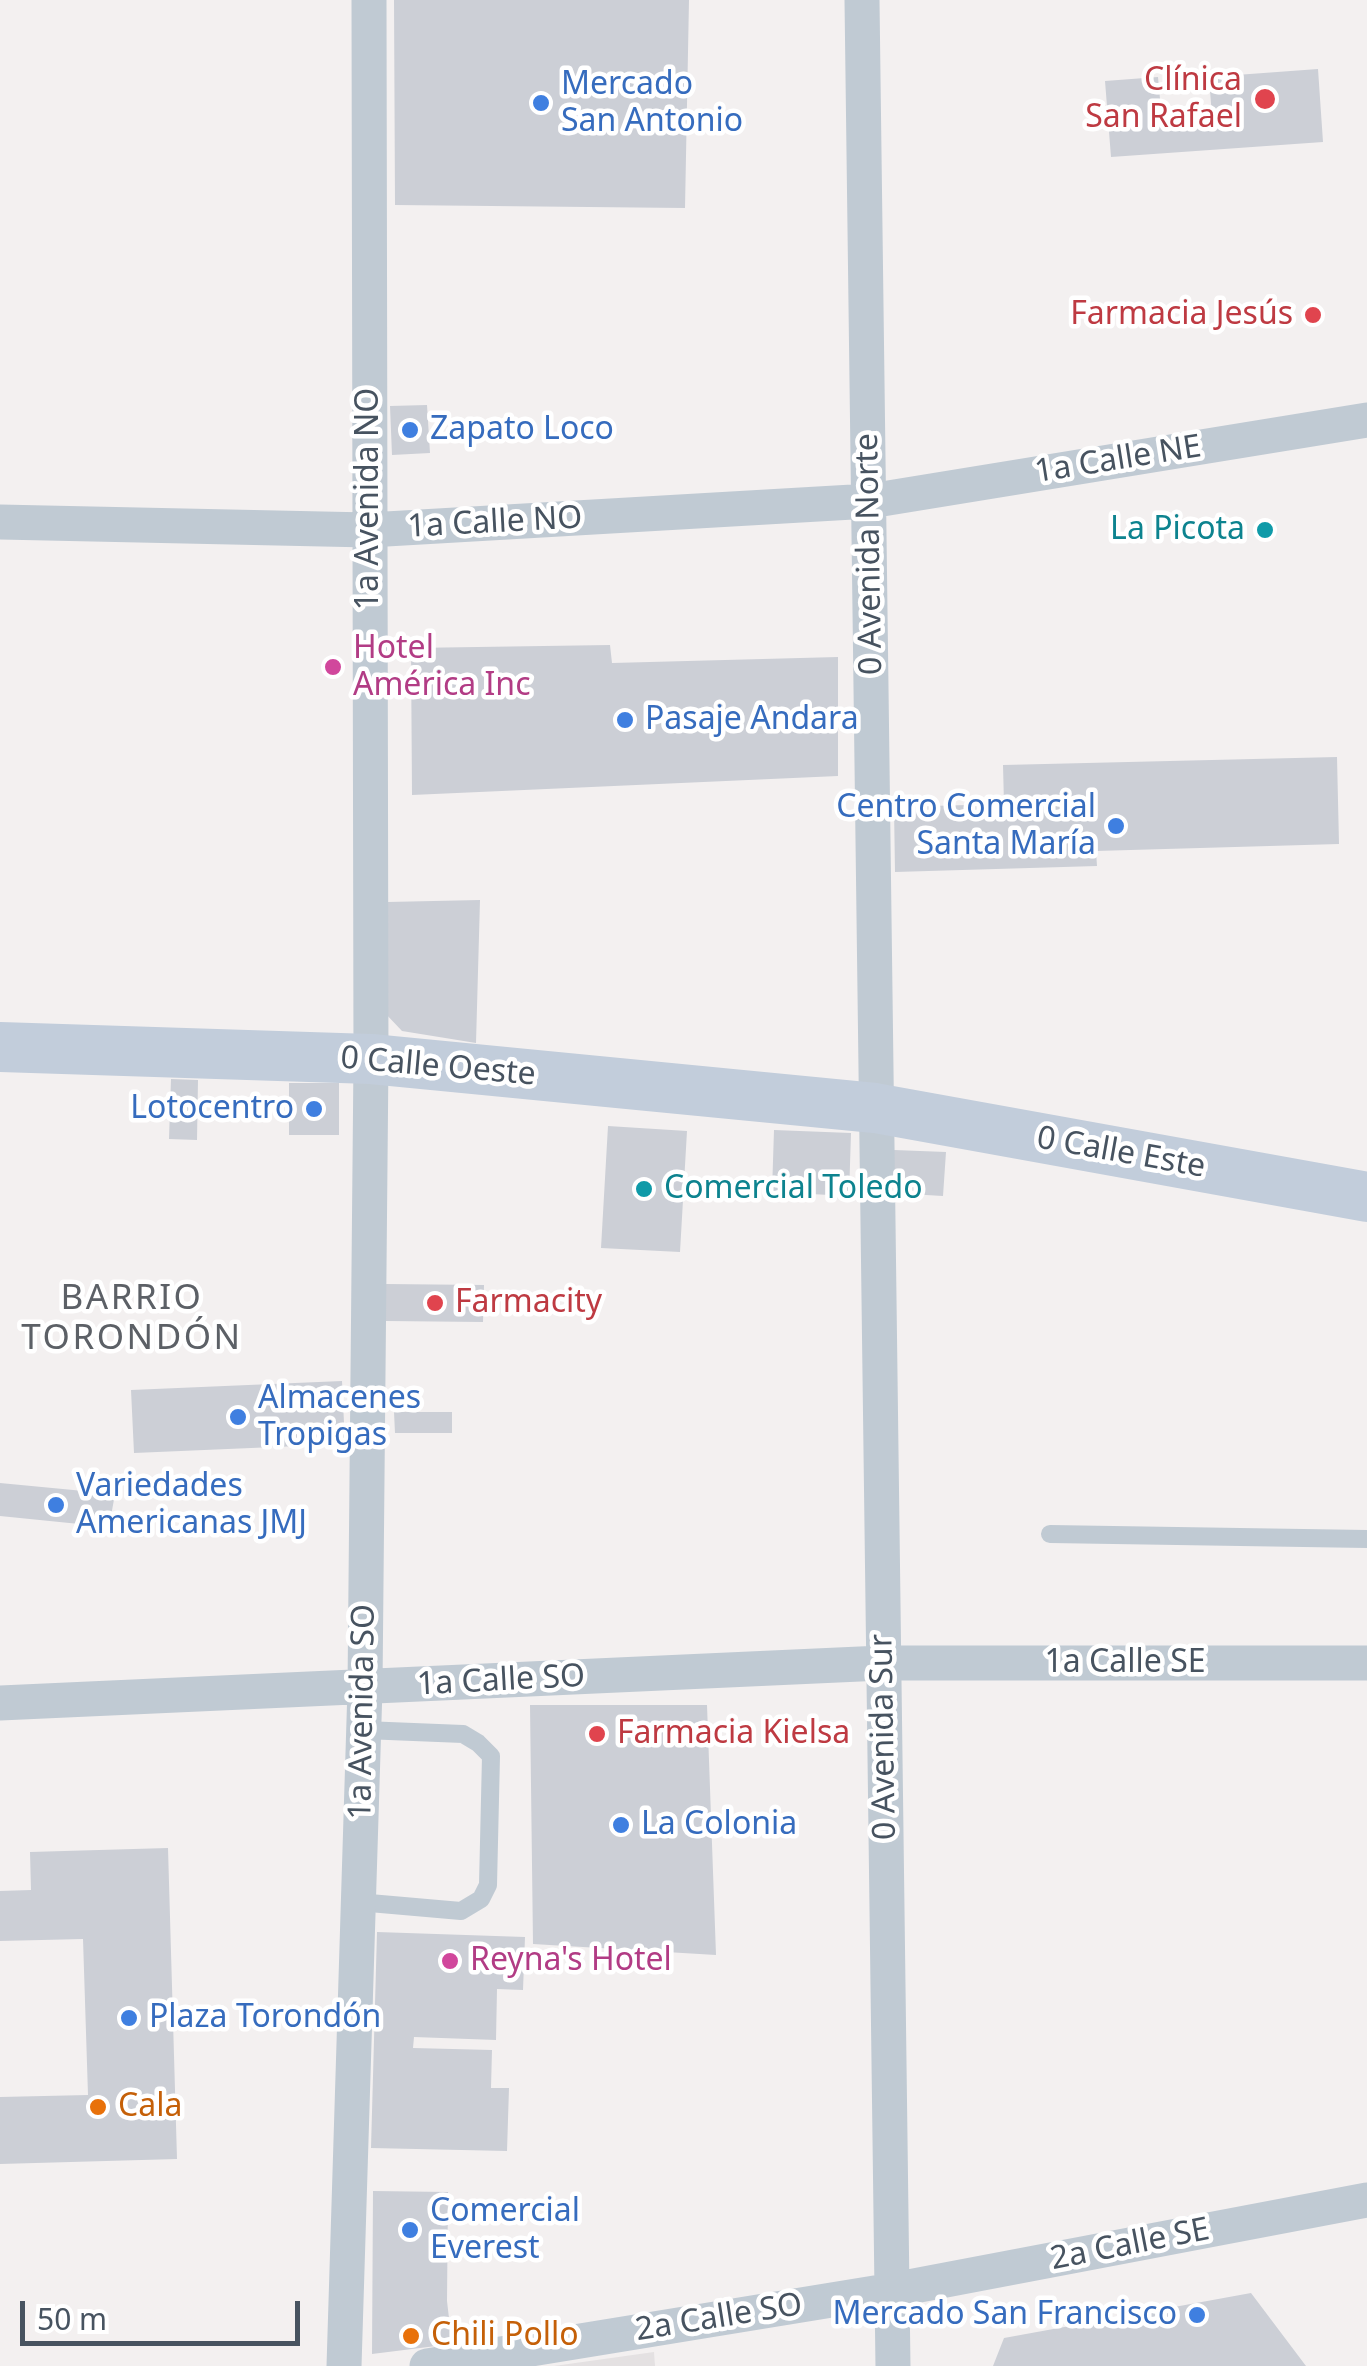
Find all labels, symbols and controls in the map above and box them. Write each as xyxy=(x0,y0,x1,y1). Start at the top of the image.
place label: Clínica San Rafael xyxy=(1085,62,1242,137)
place label: Mercado San Antonio xyxy=(561,66,743,141)
marker: Clínica San Rafael xyxy=(1252,86,1278,112)
marker: Mercado San Antonio xyxy=(530,92,552,114)
place label: Farmacia Jesús xyxy=(1070,296,1293,334)
marker: Farmacia Jesús xyxy=(1302,304,1324,326)
street label: 1a Avenida NO xyxy=(350,388,388,610)
place label: Zapato Loco xyxy=(430,411,614,449)
marker: Zapato Loco xyxy=(399,419,421,441)
street label: 1a Calle NE xyxy=(1032,428,1204,492)
street label: 0 Avenida Norte xyxy=(849,433,891,675)
street label: 1a Calle NO xyxy=(407,499,583,547)
place label: La Picota xyxy=(1110,511,1245,549)
marker: La Picota xyxy=(1254,519,1276,541)
place label: Hotel América Inc xyxy=(353,630,531,705)
marker: Hotel América Inc xyxy=(322,656,344,678)
place label: Pasaje Andara xyxy=(645,701,859,739)
marker: Pasaje Andara xyxy=(614,709,636,731)
place label: Centro Comercial Santa María xyxy=(836,789,1096,864)
marker: Centro Comercial Santa María xyxy=(1105,815,1127,837)
street label: 0 Calle Oeste xyxy=(339,1039,537,1095)
place label: Lotocentro xyxy=(130,1090,294,1128)
marker: Lotocentro xyxy=(303,1098,325,1120)
street label: 0 Calle Este xyxy=(1034,1119,1208,1187)
place label: Comercial Toledo xyxy=(664,1170,923,1208)
marker: Comercial Toledo xyxy=(633,1178,655,1200)
district label: BARRIO TORONDÓN xyxy=(21,1278,243,1360)
place label: Farmacity xyxy=(455,1284,602,1322)
marker: Farmacity xyxy=(424,1292,446,1314)
place label: Almacenes Tropigas xyxy=(258,1380,421,1455)
marker: Almacenes Tropigas xyxy=(227,1406,249,1428)
place label: Variedades Americanas JMJ xyxy=(76,1468,307,1543)
marker: Variedades Americanas JMJ xyxy=(45,1494,67,1516)
street label: 1a Avenida SO xyxy=(342,1604,384,1820)
street label: 0 Avenida Sur xyxy=(863,1634,905,1840)
street label: 1a Calle SE xyxy=(1045,1644,1205,1682)
street label: 1a Calle SO xyxy=(416,1657,586,1705)
place label: Farmacia Kielsa xyxy=(617,1715,850,1753)
marker: Farmacia Kielsa xyxy=(586,1723,608,1745)
place label: La Colonia xyxy=(641,1806,797,1844)
marker: La Colonia xyxy=(610,1814,632,1836)
place label: Reyna's Hotel xyxy=(470,1942,672,1980)
marker: Reyna's Hotel xyxy=(439,1950,461,1972)
place label: Plaza Torondón xyxy=(149,1999,381,2037)
marker: Plaza Torondón xyxy=(118,2007,140,2029)
place label: Cala xyxy=(118,2088,182,2126)
marker: Cala xyxy=(87,2096,109,2118)
place label: Comercial Everest xyxy=(430,2193,580,2268)
street label: 2a Calle SE xyxy=(1047,2211,1213,2279)
marker: Comercial Everest xyxy=(399,2219,421,2241)
scale bar xyxy=(25,2281,305,2343)
street label: 2a Calle SO xyxy=(633,2286,805,2350)
place label: Mercado San Francisco xyxy=(832,2296,1177,2334)
text: 50 m xyxy=(37,2298,107,2339)
marker: Mercado San Francisco xyxy=(1186,2304,1208,2326)
place label: Chili Pollo xyxy=(431,2317,579,2355)
marker: Chili Pollo xyxy=(400,2325,422,2347)

